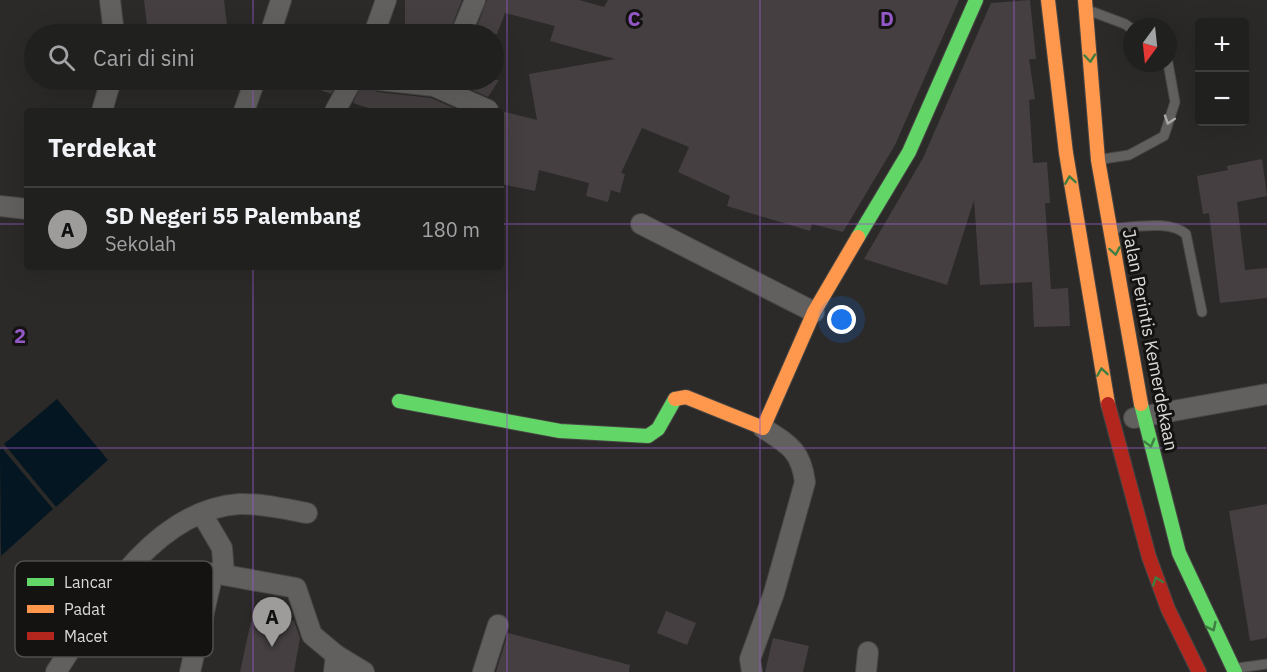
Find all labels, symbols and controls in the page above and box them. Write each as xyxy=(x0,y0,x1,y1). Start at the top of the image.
text: C xyxy=(627,5,641,32)
text: D xyxy=(880,5,894,32)
north arrow xyxy=(1123,18,1177,72)
map controls xyxy=(1195,18,1249,126)
button: + xyxy=(1195,18,1249,72)
search box xyxy=(24,24,504,90)
icon: search xyxy=(45,41,78,74)
text: Cari di sini xyxy=(93,43,195,72)
one-way arrow xyxy=(1083,54,1096,63)
button: − xyxy=(1195,72,1249,126)
one-way arrow xyxy=(1164,114,1176,125)
text: Terdekat xyxy=(48,130,157,164)
one-way arrow xyxy=(1065,175,1077,184)
text: SD Negeri 55 Palembang xyxy=(105,201,360,230)
text: A xyxy=(61,216,74,243)
text: 180 m xyxy=(422,216,480,243)
street label: Jalan Perintis Kemerdekaan xyxy=(1118,227,1183,453)
text: Sekolah xyxy=(105,230,176,257)
one-way arrow xyxy=(1108,247,1120,256)
your location xyxy=(827,305,856,334)
text: 2 xyxy=(14,322,26,349)
one-way arrow xyxy=(1097,367,1109,377)
one-way arrow xyxy=(1142,438,1155,448)
legend xyxy=(15,561,213,657)
text: Lancar xyxy=(64,572,112,592)
one-way arrow xyxy=(1152,576,1165,586)
pin: A xyxy=(252,598,292,647)
text: Padat xyxy=(64,599,106,619)
one-way arrow xyxy=(1205,621,1216,632)
text: Macet xyxy=(64,626,108,646)

